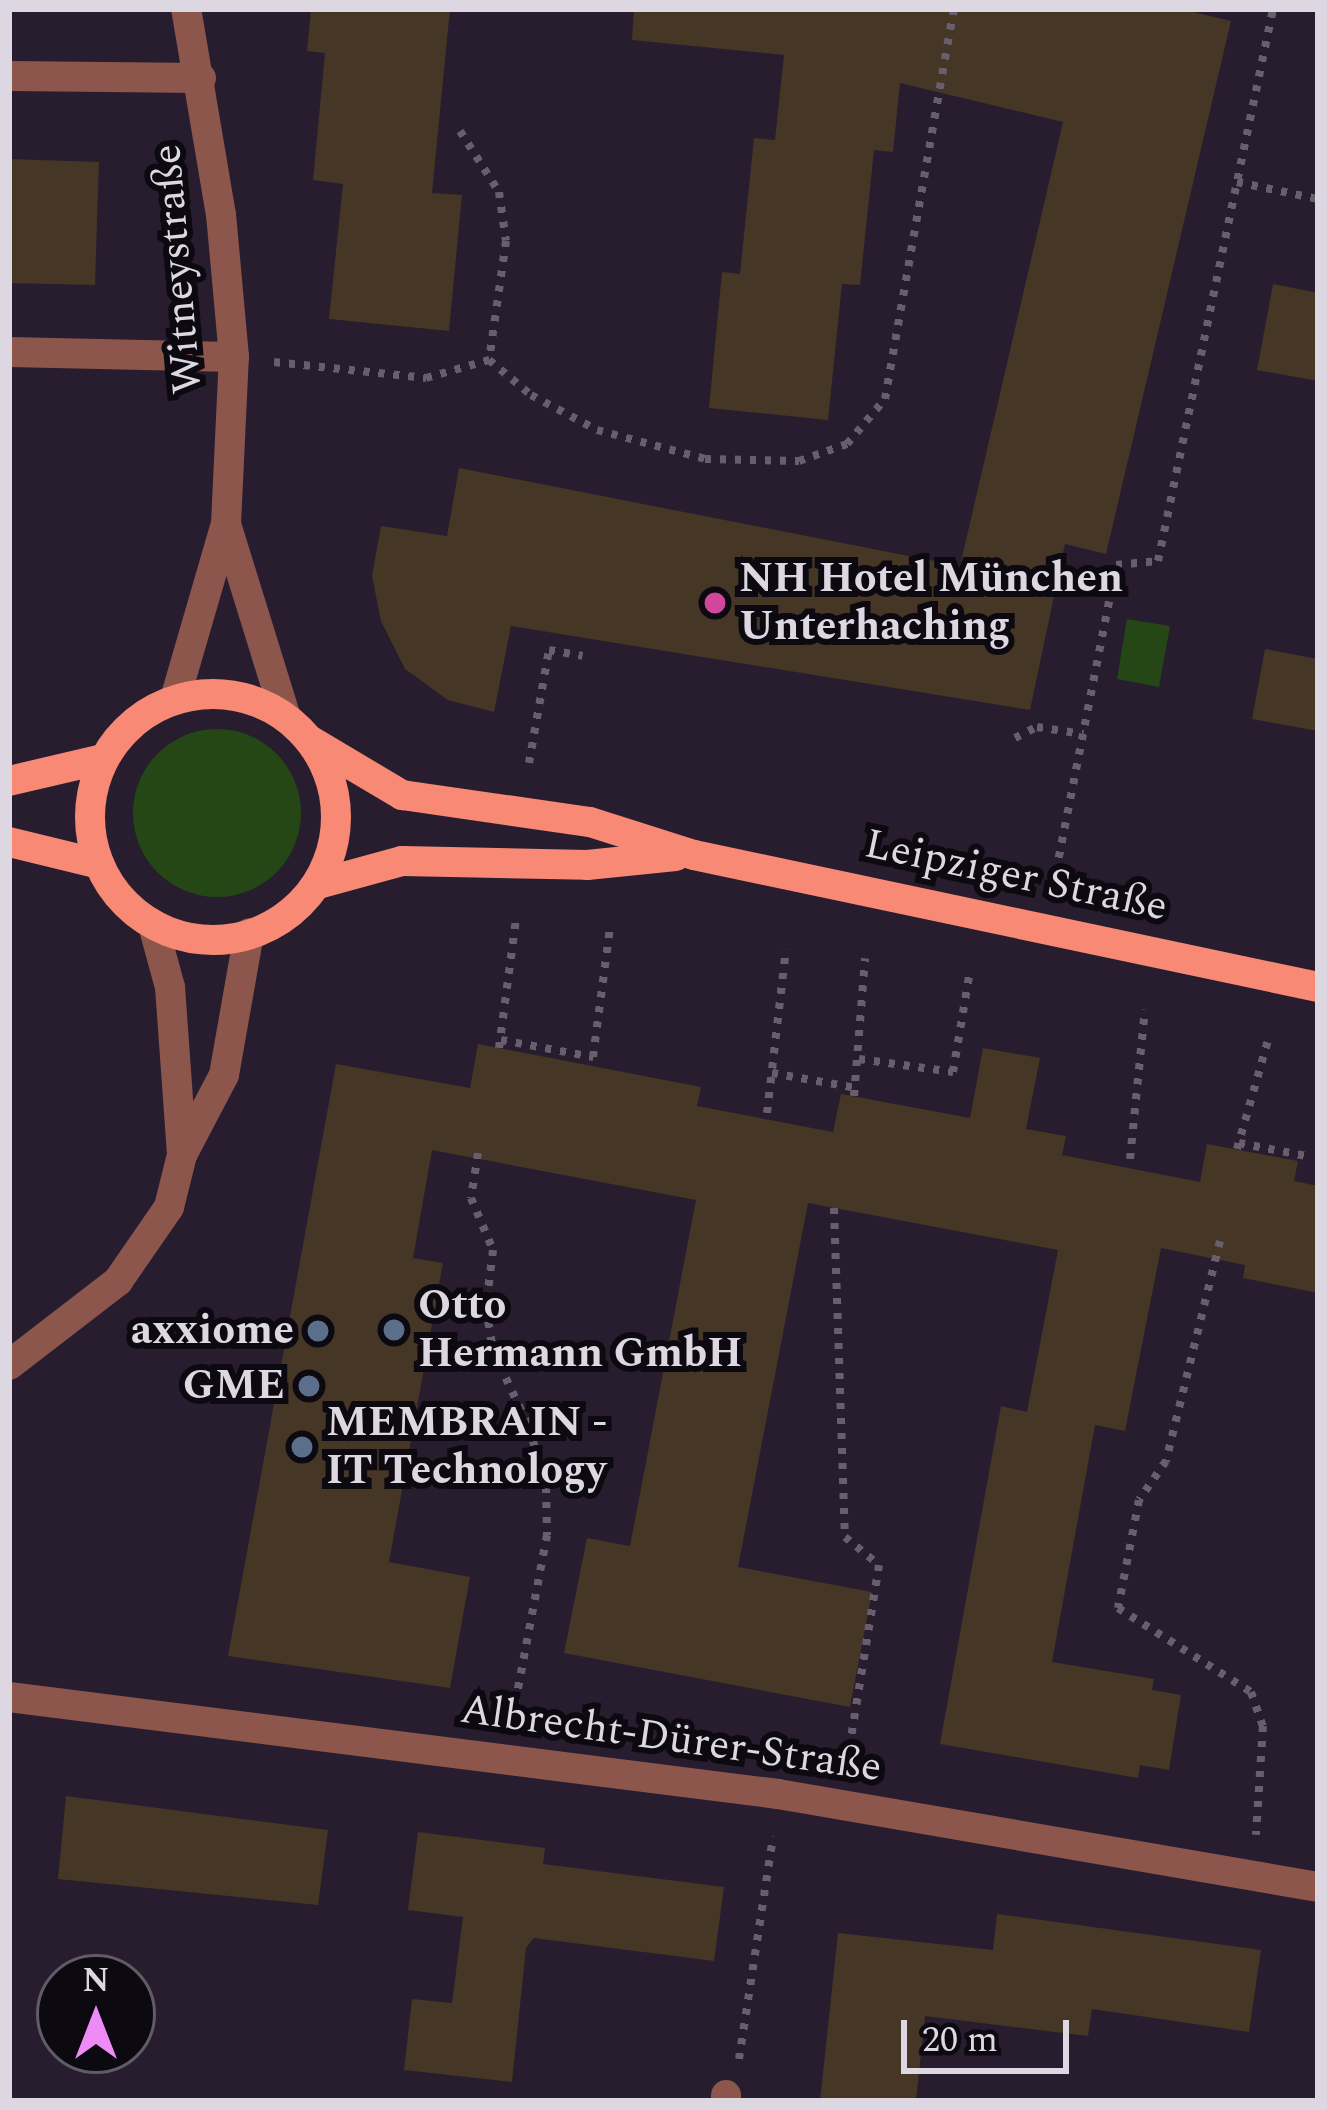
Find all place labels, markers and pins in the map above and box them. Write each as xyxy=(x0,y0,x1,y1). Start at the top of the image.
place label: NH Hotel München Unterhaching xyxy=(739,554,1123,652)
marker: NH Hotel München Unterhaching xyxy=(702,590,728,616)
place label: Otto Hermann GmbH xyxy=(418,1281,742,1380)
place label: axxiome xyxy=(131,1306,294,1356)
marker: Otto Hermann GmbH xyxy=(381,1317,407,1343)
marker: axxiome xyxy=(305,1318,331,1344)
place label: GME xyxy=(183,1361,285,1411)
marker: GME xyxy=(296,1373,322,1399)
place label: MEMBRAIN - IT Technology xyxy=(326,1398,607,1496)
marker: MEMBRAIN - IT Technology xyxy=(289,1434,315,1460)

